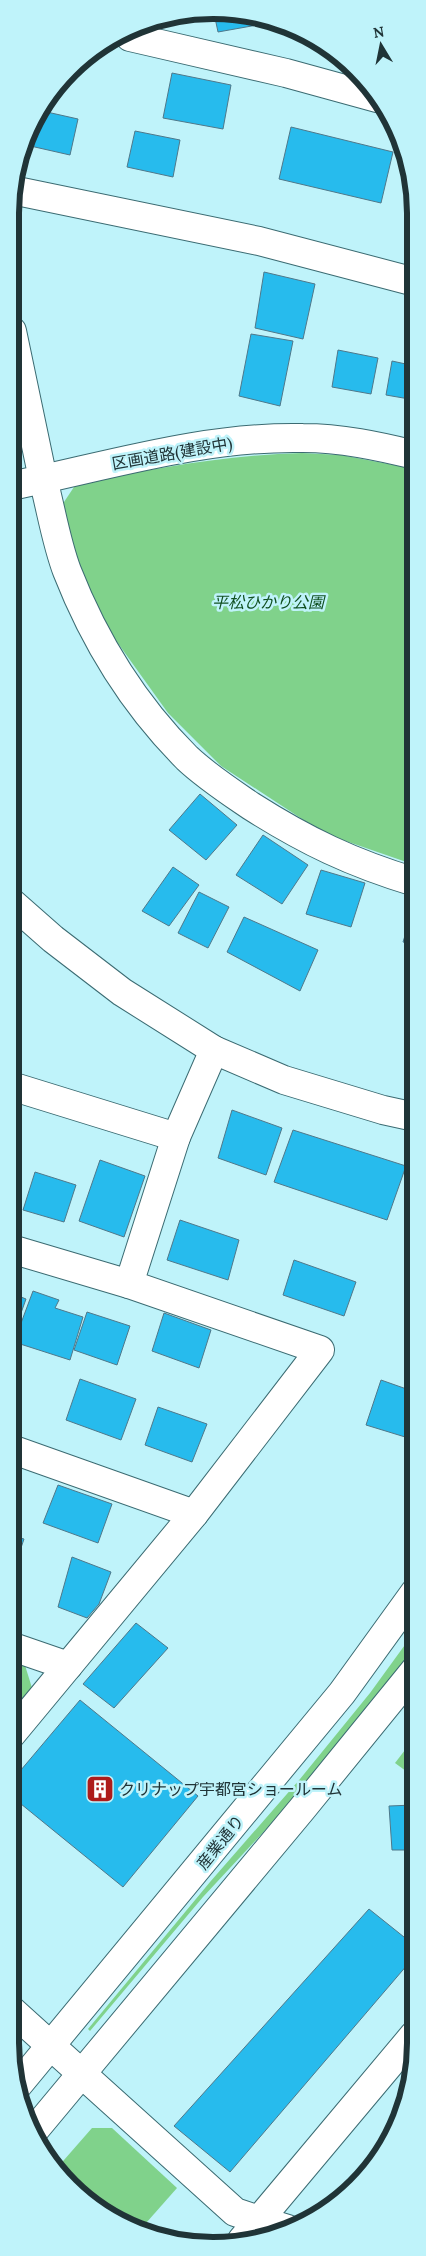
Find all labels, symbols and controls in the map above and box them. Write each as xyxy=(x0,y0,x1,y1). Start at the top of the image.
north arrow xyxy=(356,20,406,70)
text: N xyxy=(372,22,386,42)
street label: 区画道路(建設中) xyxy=(110,433,234,474)
park label: 平松ひかり公園 xyxy=(212,592,326,612)
building icon: クリナップ宇都宮ショールーム xyxy=(85,1774,115,1804)
place label: クリナップ宇都宮ショールーム xyxy=(119,1779,343,1799)
street label: 産業通り xyxy=(192,1811,248,1873)

